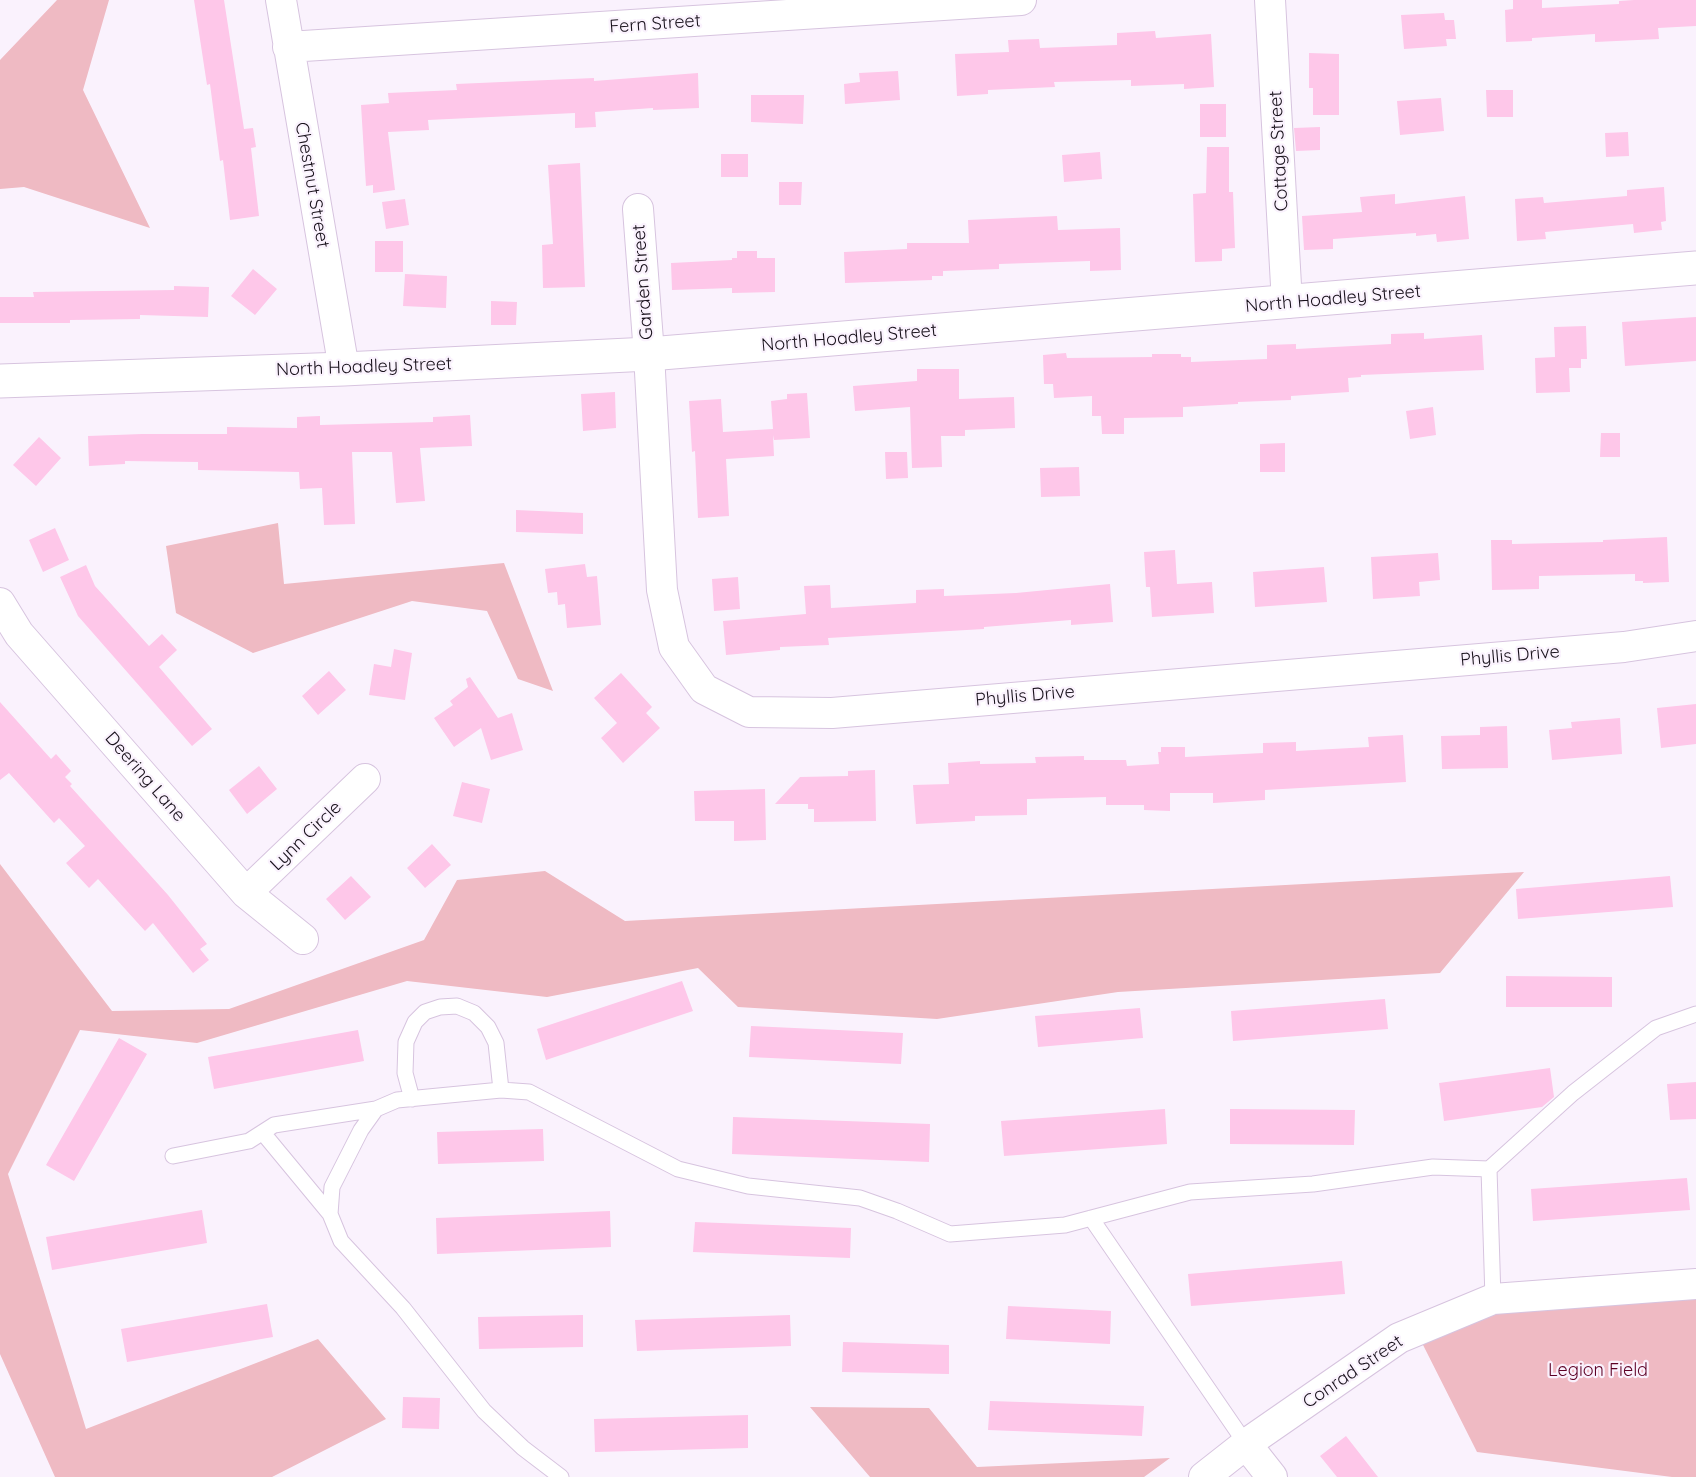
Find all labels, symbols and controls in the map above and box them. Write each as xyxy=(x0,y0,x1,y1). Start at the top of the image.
street label: Fern Street xyxy=(609,10,701,38)
street label: Cottage Street xyxy=(1265,90,1293,212)
street label: Chestnut Street xyxy=(290,120,334,250)
street label: Garden Street xyxy=(628,223,658,341)
street label: North Hoadley Street xyxy=(1244,281,1422,317)
street label: North Hoadley Street xyxy=(760,320,938,356)
street label: North Hoadley Street xyxy=(276,353,452,381)
street label: Phyllis Drive xyxy=(1459,641,1561,671)
street label: Phyllis Drive xyxy=(974,681,1076,711)
street label: Deering Lane xyxy=(100,728,190,826)
street label: Lynn Circle xyxy=(266,797,346,875)
street label: Conrad Street xyxy=(1299,1331,1407,1413)
park label: Legion Field xyxy=(1548,1360,1648,1382)

